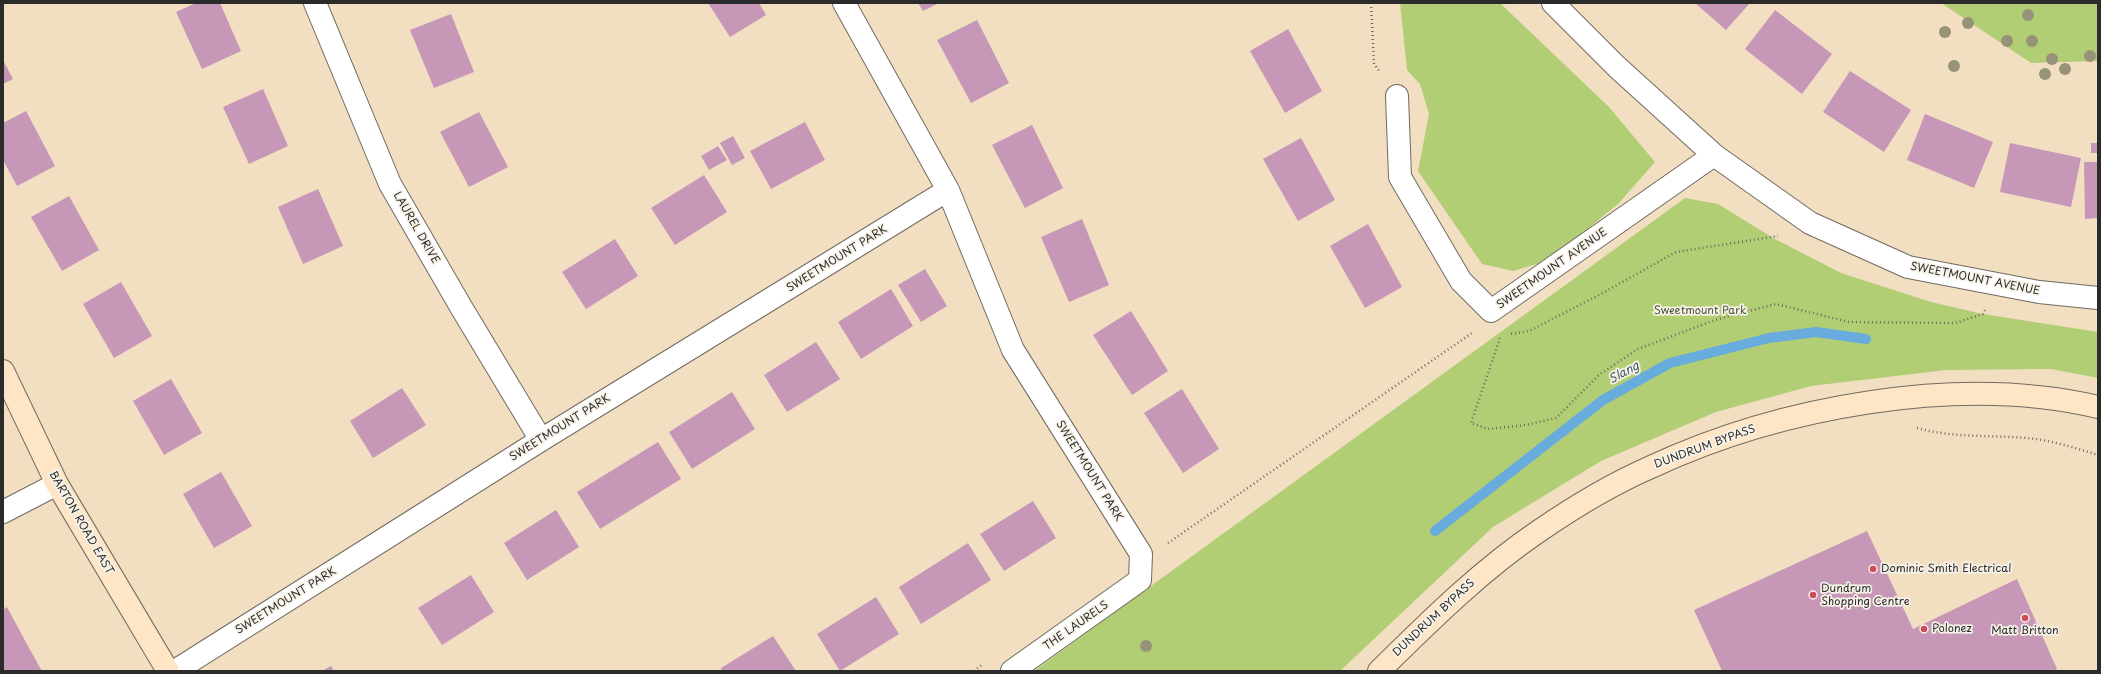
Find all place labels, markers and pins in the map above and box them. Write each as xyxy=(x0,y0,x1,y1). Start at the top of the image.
place label: Dominic Smith Electrical xyxy=(1881,562,2011,576)
marker: Dominic Smith Electrical xyxy=(1868,564,1878,574)
place label: Dundrum Shopping Centre xyxy=(1821,582,1910,608)
marker: Dundrum Shopping Centre xyxy=(1808,590,1818,600)
marker: Matt Britton xyxy=(2020,613,2030,623)
place label: Polonez xyxy=(1932,622,1972,636)
marker: Polonez xyxy=(1919,624,1929,634)
place label: Matt Britton xyxy=(1991,624,2059,638)

